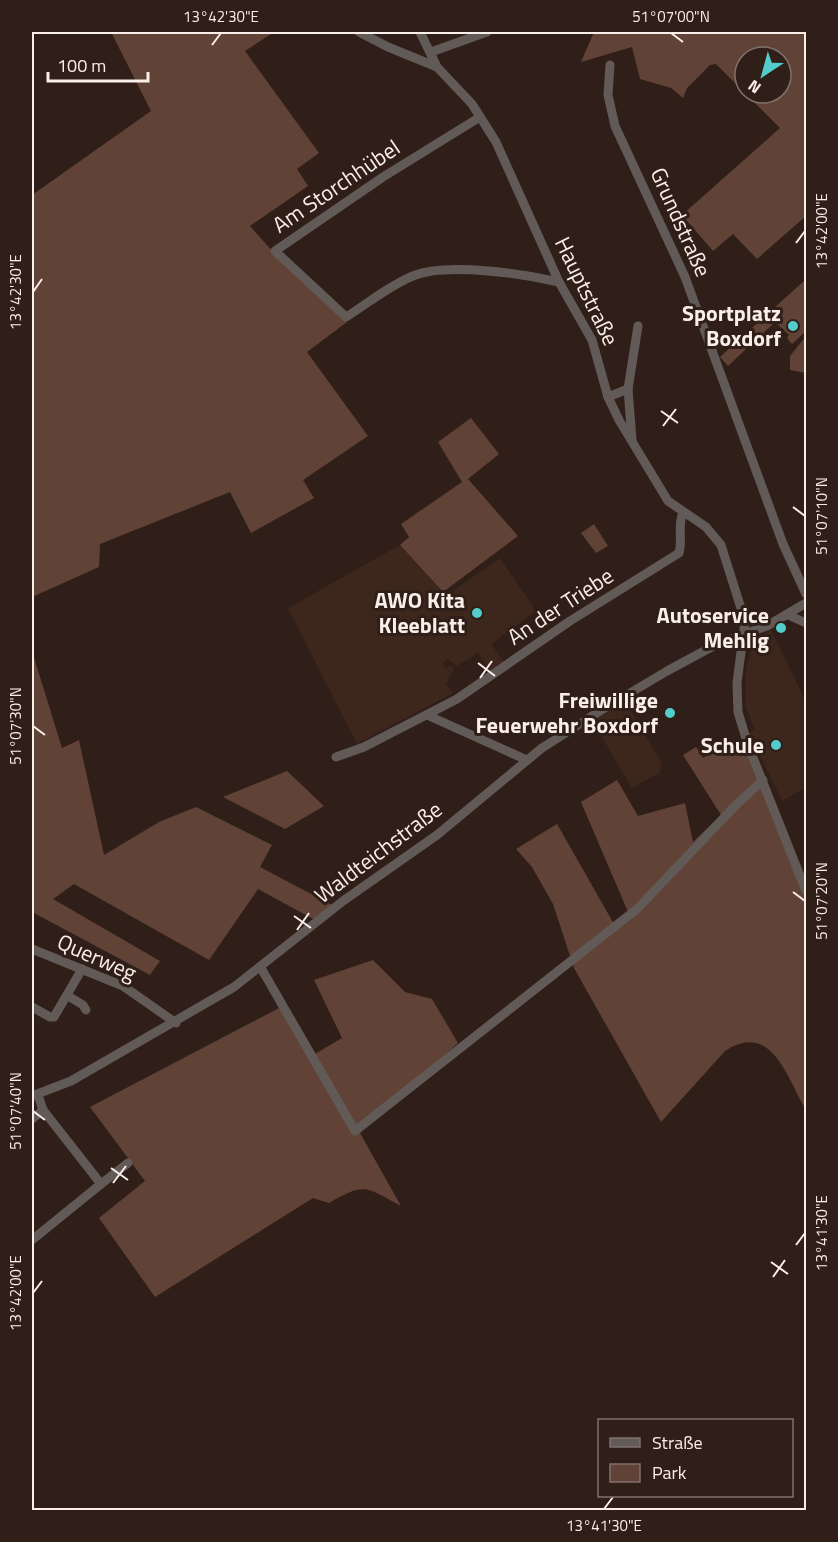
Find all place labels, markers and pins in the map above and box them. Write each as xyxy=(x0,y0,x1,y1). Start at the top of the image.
place label: Sportplatz Boxdorf xyxy=(682,296,781,355)
marker: Sportplatz Boxdorf xyxy=(786,319,800,333)
place label: AWO Kita Kleeblatt xyxy=(375,583,465,642)
place label: Autoservice Mehlig xyxy=(657,598,769,657)
marker: AWO Kita Kleeblatt xyxy=(470,606,484,620)
marker: Autoservice Mehlig xyxy=(774,621,788,635)
place label: Freiwillige Feuerwehr Boxdorf xyxy=(476,683,658,742)
marker: Freiwillige Feuerwehr Boxdorf xyxy=(663,706,677,720)
place label: Schule xyxy=(701,728,764,762)
marker: Schule xyxy=(769,738,783,752)

